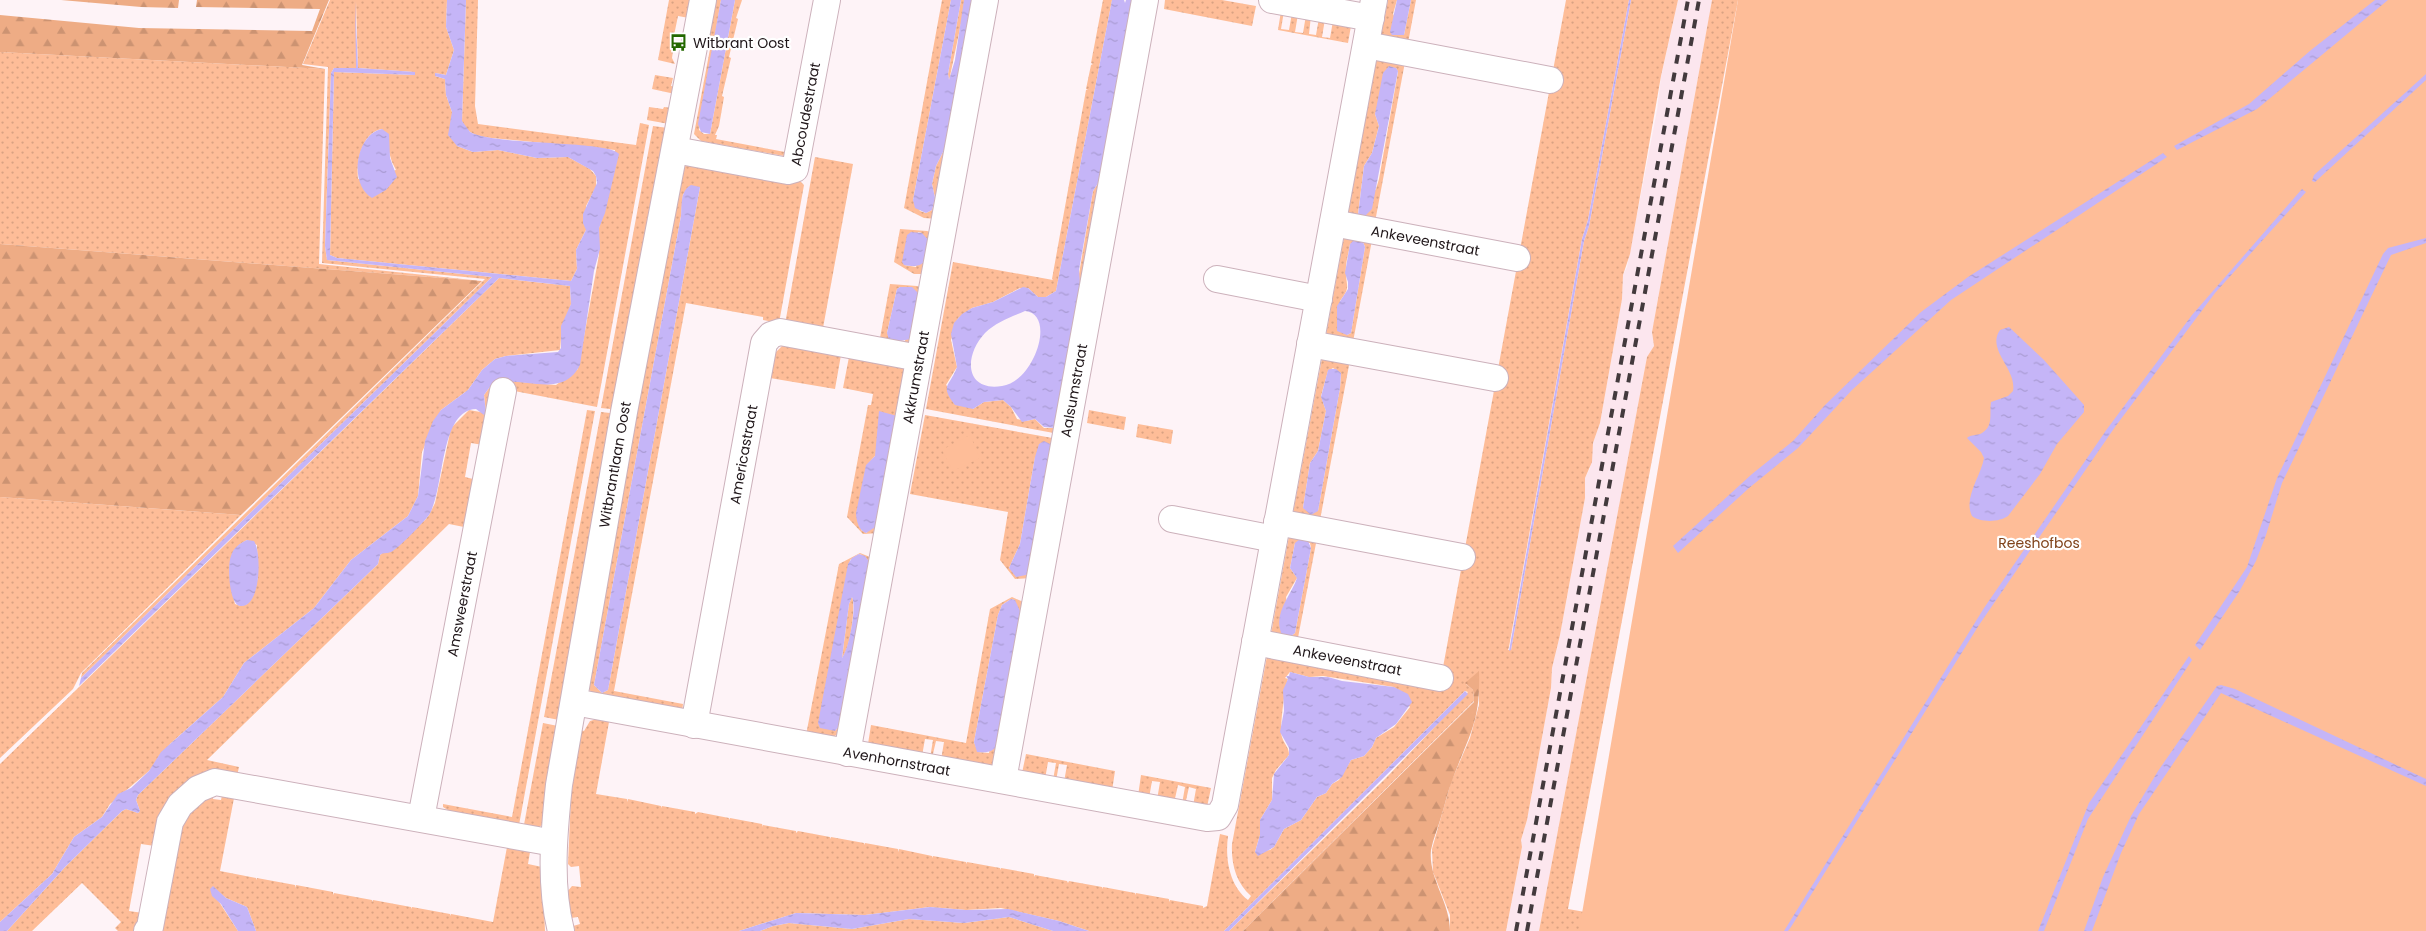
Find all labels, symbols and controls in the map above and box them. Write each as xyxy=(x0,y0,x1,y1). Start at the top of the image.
bus stop icon: Witbrant Oost xyxy=(669,33,689,53)
place label: Witbrant Oost xyxy=(693,33,790,53)
street label: Abcoudestraat xyxy=(786,61,825,168)
street label: Ankeveenstraat xyxy=(1369,220,1481,261)
street label: Akkrumstraat xyxy=(898,329,934,425)
street label: Aalsumstraat xyxy=(1056,342,1092,439)
street label: Witbrantlaan Oost xyxy=(594,400,636,529)
street label: Americastraat xyxy=(725,403,762,506)
park label: Reeshofbos xyxy=(1998,533,2080,553)
street label: Amsweerstraat xyxy=(442,550,482,658)
street label: Ankeveenstraat xyxy=(1291,640,1403,680)
street label: Avenhornstraat xyxy=(841,741,952,781)

